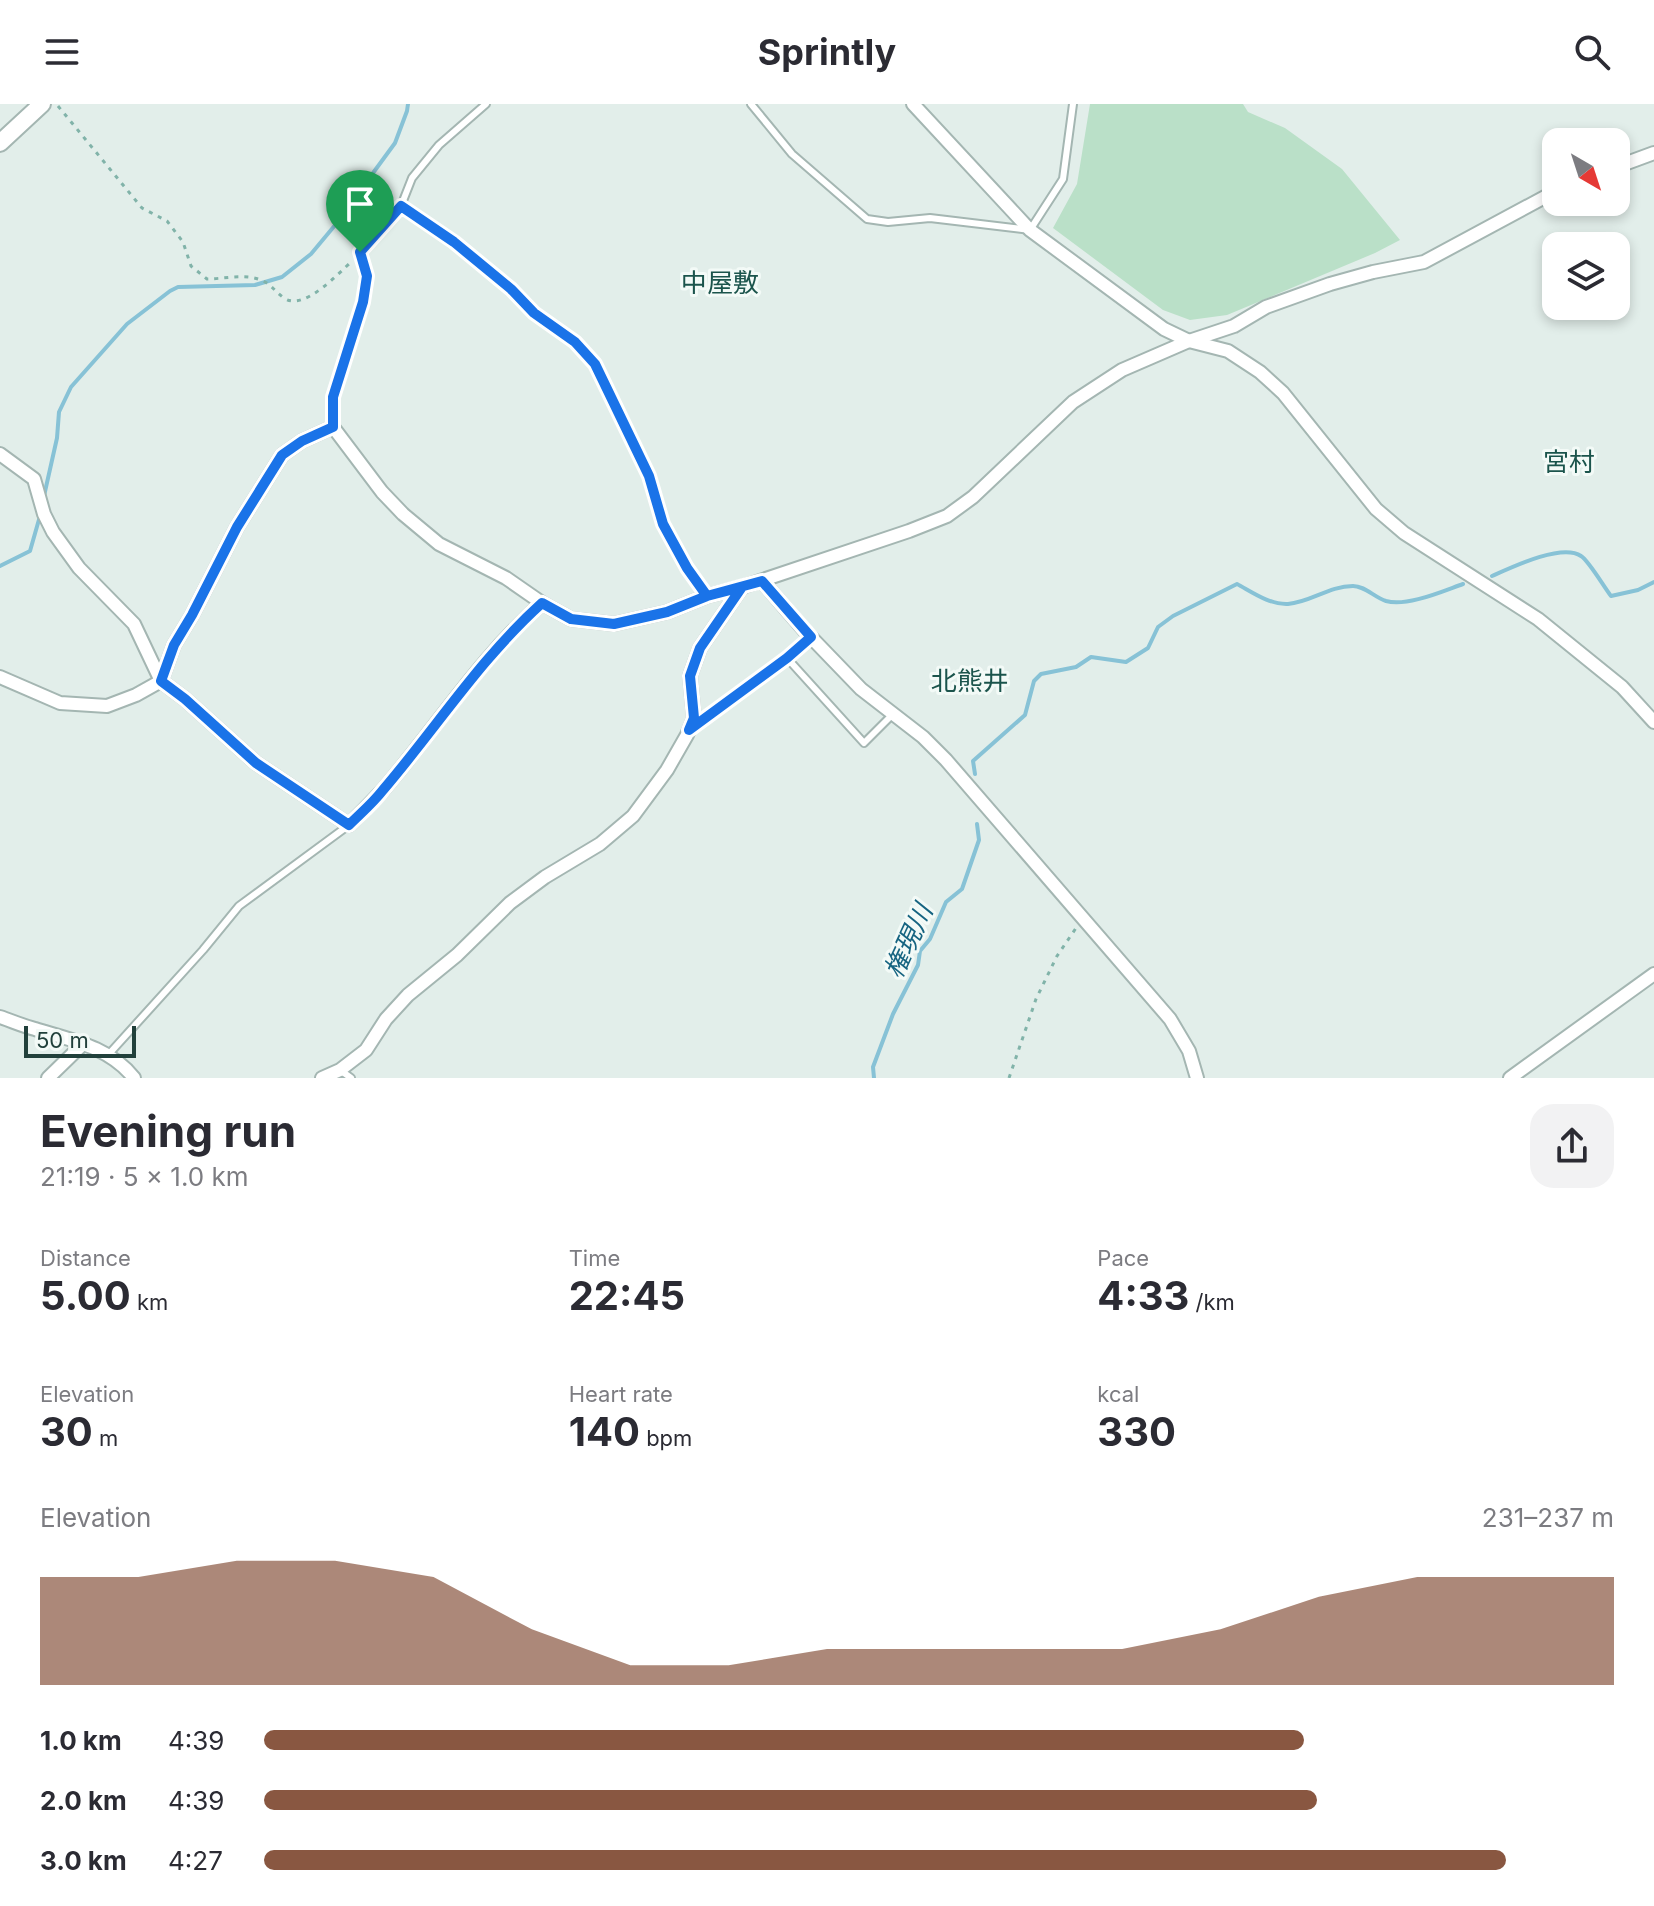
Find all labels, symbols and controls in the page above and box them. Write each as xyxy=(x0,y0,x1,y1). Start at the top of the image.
icon: menu xyxy=(40,30,84,74)
text: Sprintly xyxy=(758,30,896,74)
icon: search xyxy=(1570,30,1614,74)
north arrow xyxy=(1542,128,1630,216)
map controls xyxy=(1542,128,1630,320)
pin xyxy=(326,170,394,252)
icon: arrive xyxy=(338,182,382,226)
button: layers xyxy=(1542,232,1630,320)
district label: 中屋敷 xyxy=(681,267,759,298)
district label: 宮村 xyxy=(1543,446,1595,477)
district label: 北熊井 xyxy=(931,665,1009,696)
water label: 権現川 xyxy=(877,896,940,983)
scale bar xyxy=(24,1022,136,1058)
text: 50 m xyxy=(36,1027,89,1053)
text: Evening run xyxy=(40,1104,296,1158)
button: share xyxy=(1530,1104,1614,1188)
text: 21:19 · 5 × 1.0 km xyxy=(40,1161,249,1192)
text: Distance xyxy=(40,1245,131,1271)
text: Time xyxy=(569,1245,620,1271)
text: Pace xyxy=(1097,1245,1149,1271)
text: 5.00 xyxy=(40,1271,131,1320)
text: 22:45 xyxy=(569,1271,685,1320)
text: 4:33 xyxy=(1097,1271,1189,1320)
text: km xyxy=(131,1289,168,1315)
text: /km xyxy=(1189,1289,1235,1315)
text: Elevation xyxy=(40,1381,134,1407)
text: Heart rate xyxy=(569,1381,673,1407)
text: kcal xyxy=(1097,1381,1139,1407)
text: 30 xyxy=(40,1407,93,1456)
text: 140 xyxy=(569,1407,640,1456)
text: 330 xyxy=(1097,1407,1176,1456)
text: m xyxy=(93,1425,118,1451)
text: bpm xyxy=(640,1425,692,1451)
text: Elevation xyxy=(40,1502,151,1533)
text: 231–237 m xyxy=(1482,1502,1614,1533)
text: 1.0 km xyxy=(40,1725,122,1756)
text: 4:39 xyxy=(168,1725,224,1756)
text: 2.0 km xyxy=(40,1785,127,1816)
text: 4:39 xyxy=(168,1785,224,1816)
text: 3.0 km xyxy=(40,1845,127,1876)
text: 4:27 xyxy=(168,1845,223,1876)

